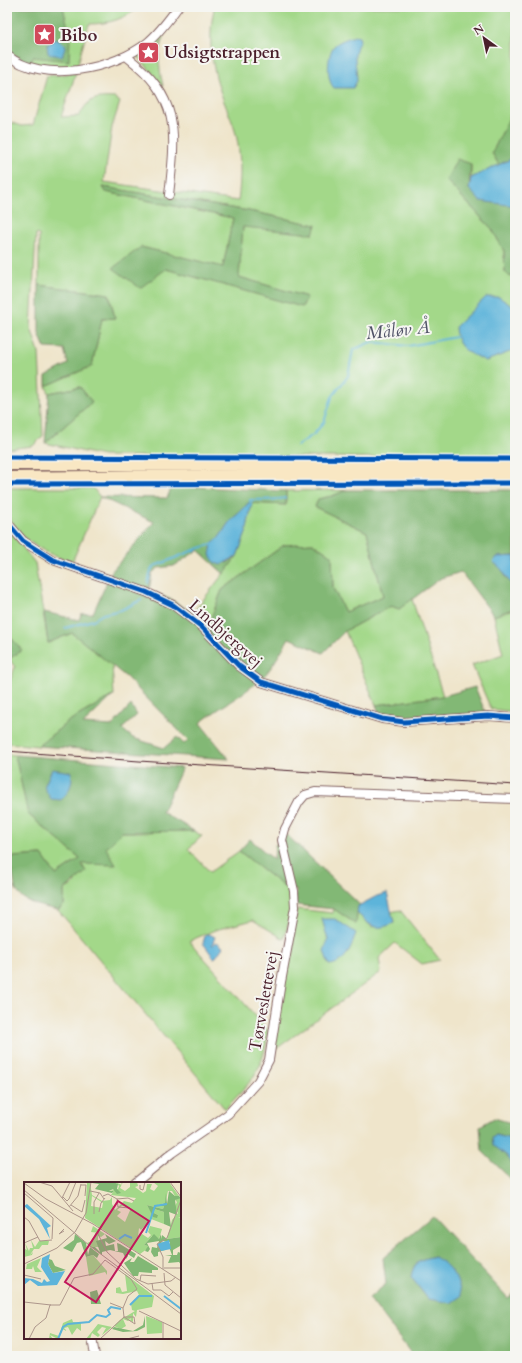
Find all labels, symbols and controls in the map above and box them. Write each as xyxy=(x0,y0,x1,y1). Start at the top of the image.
north arrow xyxy=(464,18,504,58)
text: N xyxy=(471,21,487,39)
place icon: Bibo xyxy=(31,22,57,48)
place label: Bibo xyxy=(60,24,97,47)
place icon: Udsigtstrappen xyxy=(135,39,161,65)
place label: Udsigtstrappen xyxy=(164,41,280,64)
water label: Måløv Å xyxy=(365,315,432,346)
street label: Lindbjergvej xyxy=(184,594,268,673)
street label: Tørveslettevej xyxy=(243,949,284,1053)
inset map xyxy=(24,1182,181,1339)

